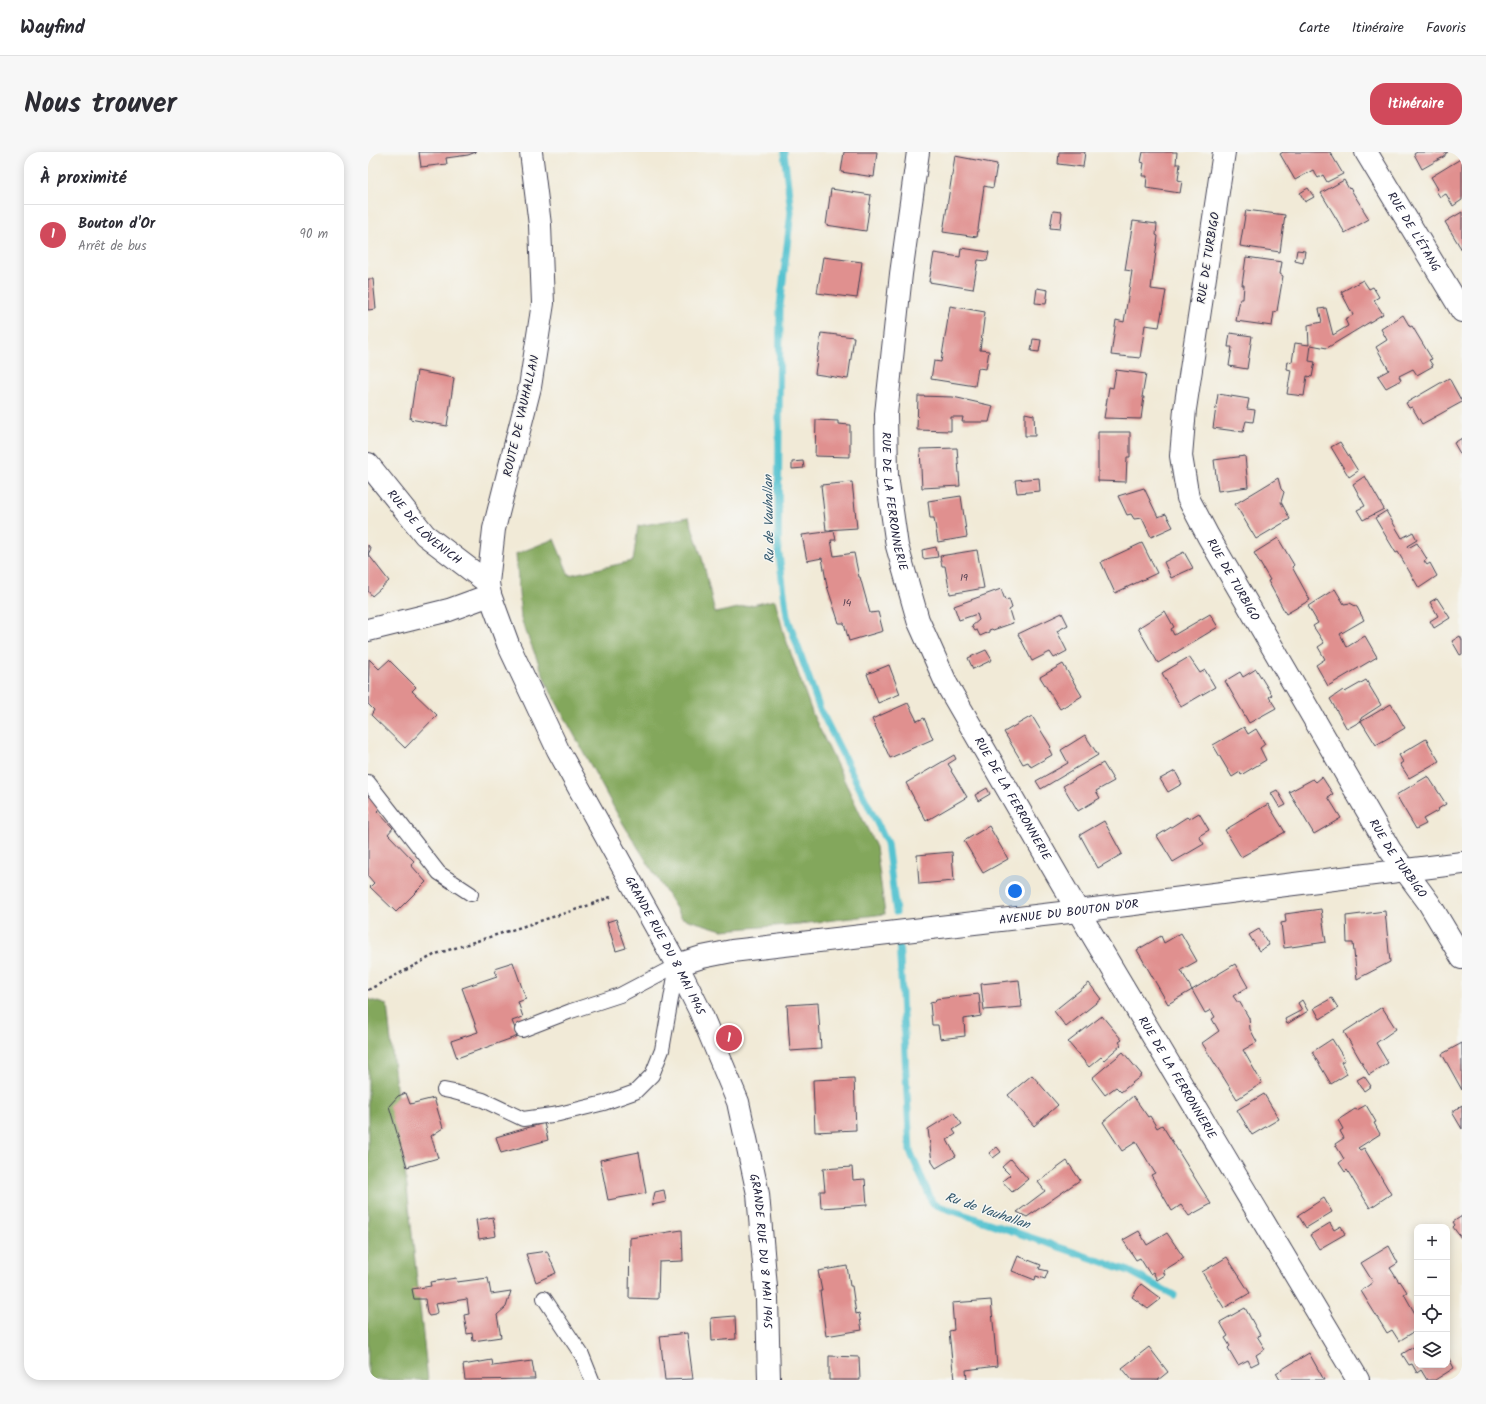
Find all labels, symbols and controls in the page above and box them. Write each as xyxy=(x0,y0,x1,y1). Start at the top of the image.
text: Wayfind xyxy=(20,13,85,43)
text: Carte xyxy=(1298,17,1330,39)
text: Itinéraire xyxy=(1352,17,1404,39)
text: Favoris xyxy=(1426,17,1466,39)
text: Nous trouver xyxy=(24,82,177,127)
button: Itinéraire xyxy=(1370,83,1462,125)
text: À proximité xyxy=(40,165,127,192)
street label: RUE DE L'ÉTANG xyxy=(1382,188,1445,275)
street label: RUE DE TURBIGO xyxy=(1192,210,1225,305)
text: Bouton d'Or xyxy=(78,212,155,236)
text: 1 xyxy=(51,224,55,245)
text: 90 m xyxy=(300,224,328,245)
text: Arrêt de bus xyxy=(78,236,147,257)
street label: ROUTE DE VAUHALLAN xyxy=(498,354,545,479)
street label: RUE DE LA FERRONNERIE xyxy=(876,432,913,574)
water label: Ru de Vauhallan xyxy=(758,474,781,563)
street label: RUE DE LÖVENICH xyxy=(382,486,465,570)
street label: RUE DE TURBIGO xyxy=(1201,535,1265,625)
house number: 19 xyxy=(960,570,968,586)
house number: 14 xyxy=(843,595,852,611)
street label: RUE DE LA FERRONNERIE xyxy=(969,733,1056,865)
street label: RUE DE TURBIGO xyxy=(1364,815,1432,903)
street label: GRANDE RUE DU 8 MAI 1945 xyxy=(620,873,710,1019)
your location xyxy=(1005,881,1025,901)
street label: AVENUE DU BOUTON D'OR xyxy=(998,894,1140,930)
street label: RUE DE LA FERRONNERIE xyxy=(1133,1013,1222,1144)
pin: 1 xyxy=(716,1023,742,1053)
street label: GRANDE RUE DU 8 MAI 1945 xyxy=(744,1172,777,1330)
water label: Ru de Vauhallan xyxy=(942,1187,1034,1236)
map controls xyxy=(1414,1224,1450,1368)
button: + xyxy=(1414,1224,1450,1260)
button: − xyxy=(1414,1260,1450,1296)
button: locate xyxy=(1414,1296,1450,1332)
button: layers xyxy=(1414,1332,1450,1368)

